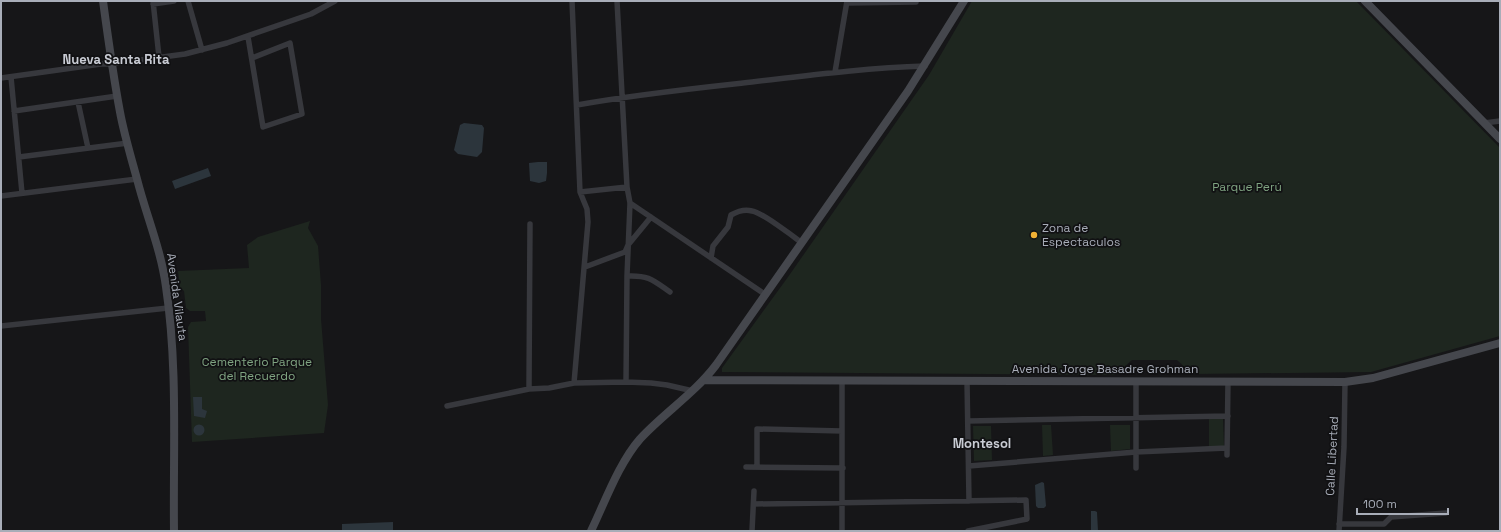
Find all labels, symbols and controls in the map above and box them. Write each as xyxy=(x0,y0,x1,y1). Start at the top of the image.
district label: Nueva Santa Rita xyxy=(63,51,170,68)
park label: Parque Perú xyxy=(1212,179,1282,195)
place label: Zona de Espectaculos xyxy=(1042,220,1120,250)
marker: Zona de Espectaculos xyxy=(1029,230,1039,240)
street label: Avenida Vilauta xyxy=(163,252,191,342)
park label: Cementerio Parque del Recuerdo xyxy=(202,354,312,384)
street label: Avenida Jorge Basadre Grohman xyxy=(1012,361,1198,377)
street label: Calle Libertad xyxy=(1322,416,1342,496)
district label: Montesol xyxy=(953,435,1011,452)
scale bar xyxy=(1357,490,1448,516)
text: 100 m xyxy=(1363,496,1397,512)

